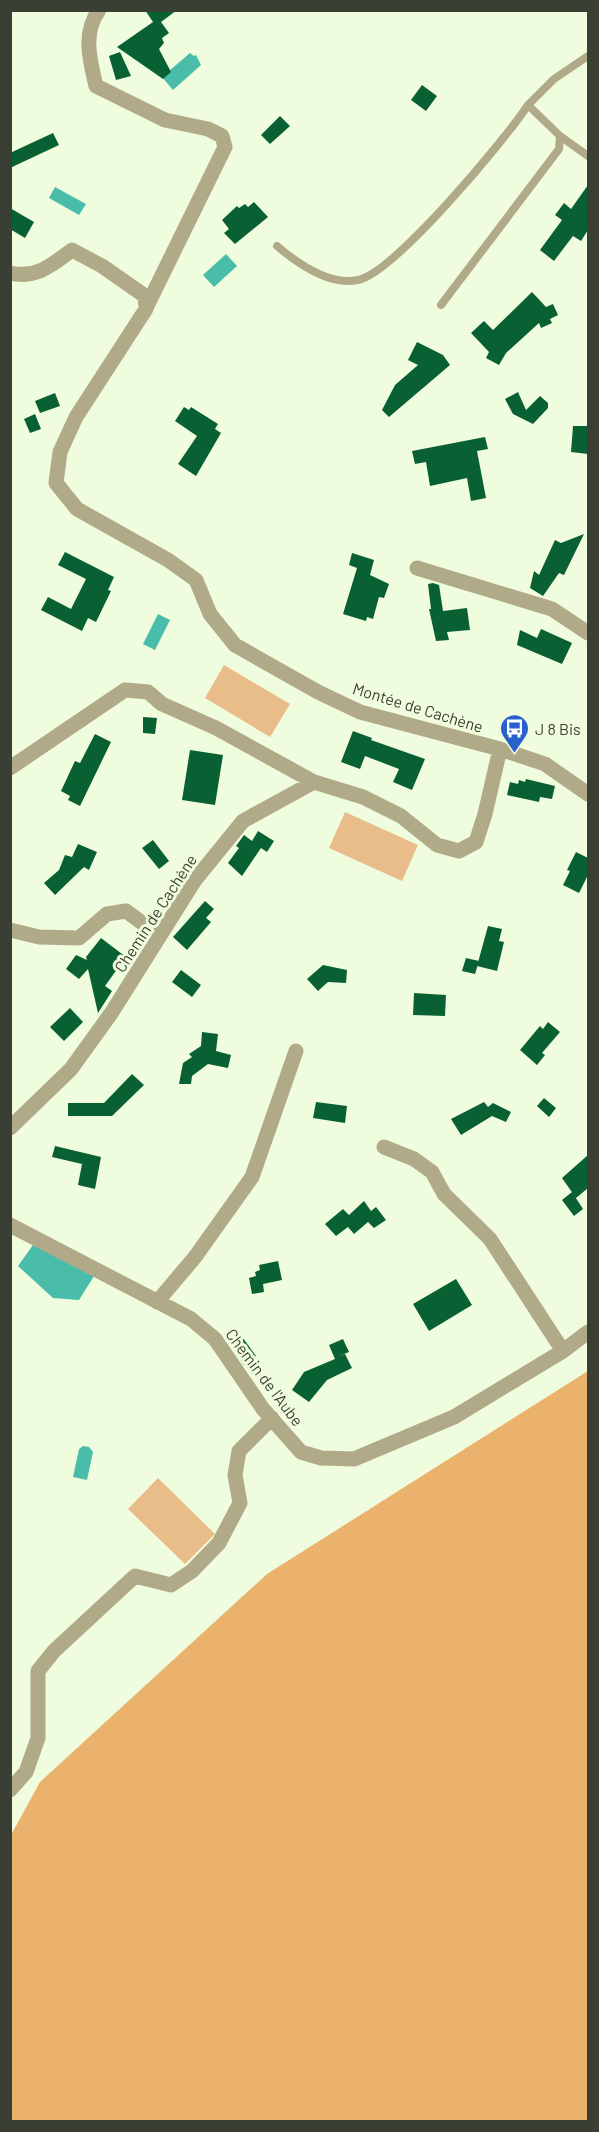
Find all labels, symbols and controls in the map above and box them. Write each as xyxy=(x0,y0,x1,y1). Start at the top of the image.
street label: Montée de Cachène xyxy=(351,678,485,736)
bus stop icon: J 8 Bis xyxy=(498,712,530,754)
place label: J 8 Bis xyxy=(535,719,581,738)
street label: Chemin de Cachène xyxy=(110,851,200,975)
street label: Chemin de l'Aube xyxy=(222,1325,308,1429)

